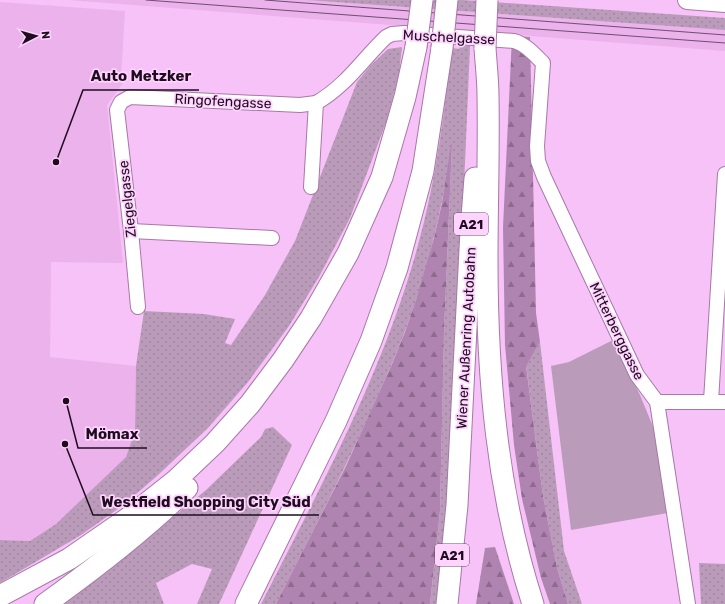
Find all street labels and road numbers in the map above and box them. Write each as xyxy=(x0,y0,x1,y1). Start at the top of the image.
street label: Muschelgasse xyxy=(402,27,496,48)
street label: Ringofengasse xyxy=(174,90,272,113)
street label: Ziegelgasse xyxy=(115,159,140,238)
road number: A21 xyxy=(454,213,488,235)
street label: Wiener Außenring Autobahn xyxy=(453,247,480,429)
street label: Mitterberggasse xyxy=(586,280,648,383)
road number: A21 xyxy=(435,544,469,566)

